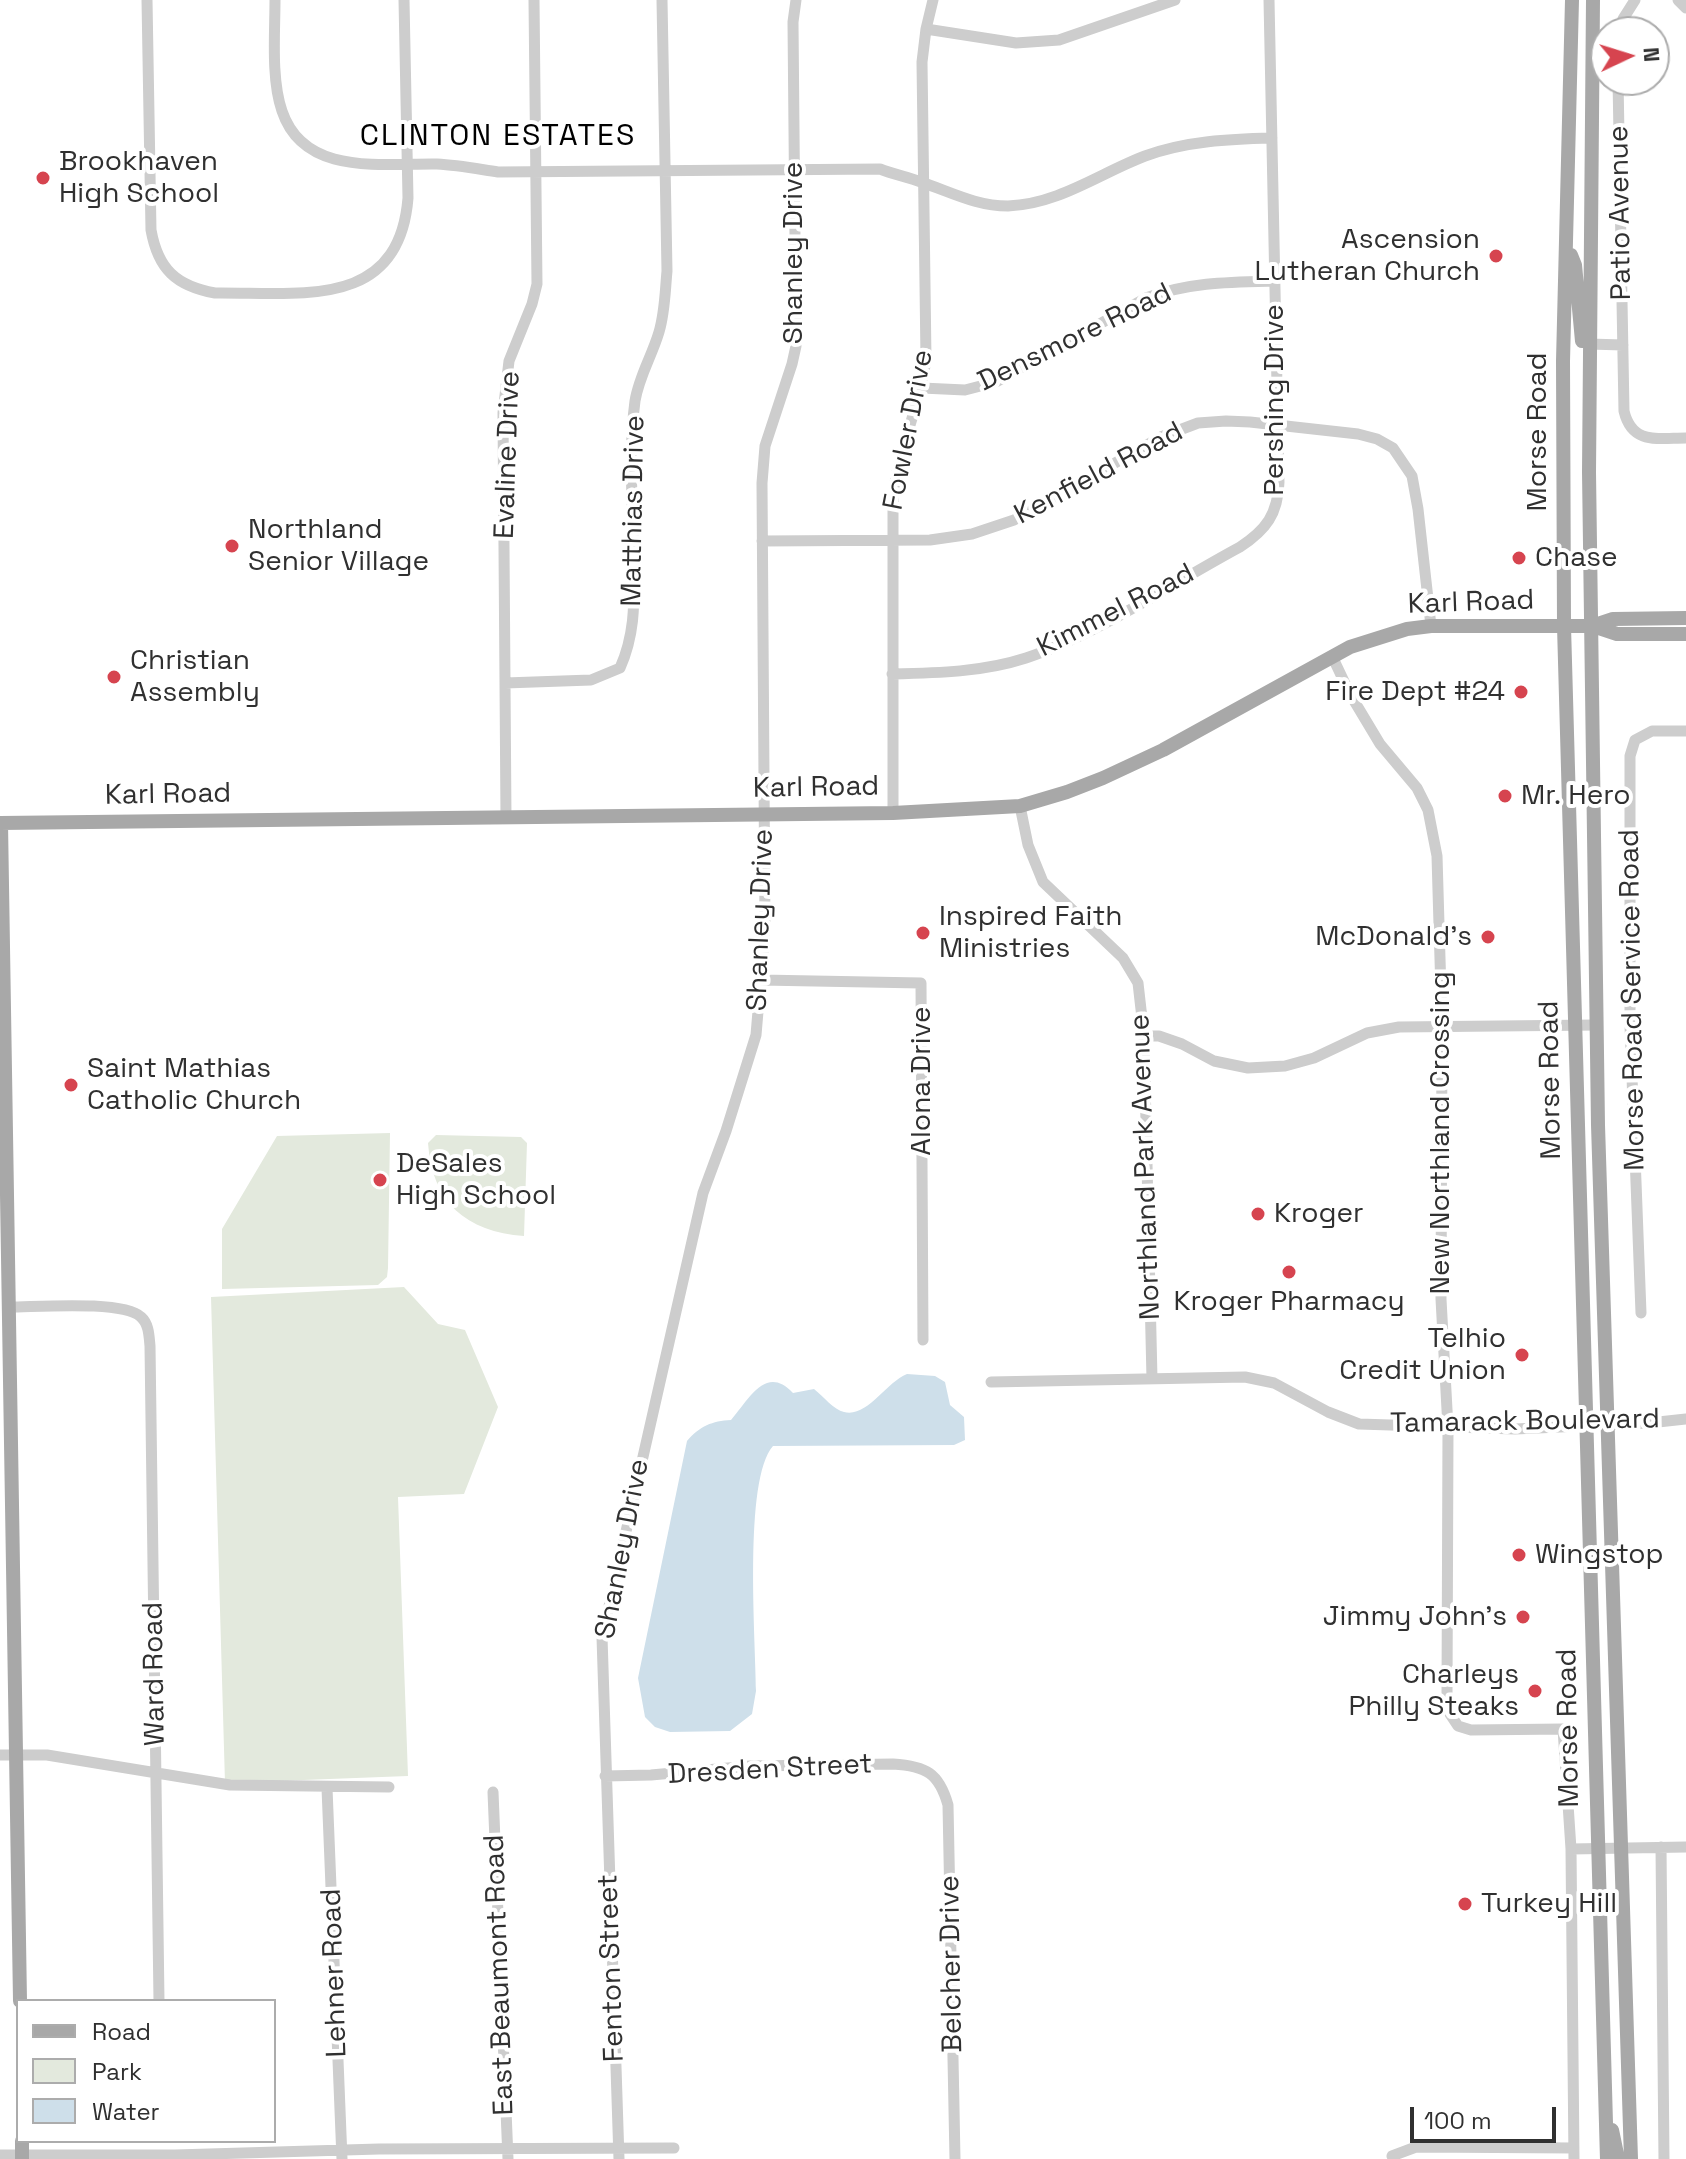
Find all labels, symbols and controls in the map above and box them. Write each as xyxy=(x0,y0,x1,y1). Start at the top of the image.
north arrow xyxy=(1590,16,1670,96)
text: N xyxy=(1637,46,1666,63)
district label: CLINTON ESTATES xyxy=(360,119,636,155)
street label: Patio Avenue xyxy=(1603,125,1639,301)
place label: Brookhaven High School xyxy=(59,145,219,211)
street label: Shanley Drive xyxy=(777,162,811,344)
marker: Brookhaven High School xyxy=(34,169,52,187)
place label: Ascension Lutheran Church xyxy=(1255,223,1480,289)
marker: Ascension Lutheran Church xyxy=(1487,247,1505,265)
street label: Densmore Road xyxy=(973,277,1177,399)
street label: Pershing Drive xyxy=(1258,304,1292,496)
street label: Fowler Drive xyxy=(877,347,941,513)
street label: Morse Road xyxy=(1521,352,1555,512)
street label: Evaline Drive xyxy=(488,370,528,540)
street label: Matthias Drive xyxy=(616,415,652,607)
street label: Kenfield Road xyxy=(1009,416,1189,532)
place label: Northland Senior Village xyxy=(248,513,429,579)
marker: Northland Senior Village xyxy=(223,537,241,555)
place label: Chase xyxy=(1535,541,1617,575)
marker: Chase xyxy=(1510,549,1528,567)
street label: Kimmel Road xyxy=(1032,557,1200,665)
street label: Karl Road xyxy=(1407,584,1535,622)
place label: Christian Assembly xyxy=(130,644,260,710)
marker: Christian Assembly xyxy=(105,668,123,686)
place label: Fire Dept #24 xyxy=(1325,675,1505,709)
marker: Fire Dept #24 xyxy=(1512,683,1530,701)
street label: Karl Road xyxy=(752,770,880,806)
street label: Karl Road xyxy=(104,777,232,813)
place label: Mr. Hero xyxy=(1521,779,1631,813)
marker: Mr. Hero xyxy=(1496,787,1514,805)
street label: Shanley Drive xyxy=(741,828,781,1012)
street label: Morse Road Service Road xyxy=(1613,829,1653,1171)
place label: Inspired Faith Ministries xyxy=(939,900,1122,966)
place label: McDonald's xyxy=(1315,920,1472,954)
marker: Inspired Faith Ministries xyxy=(914,924,932,942)
marker: McDonald's xyxy=(1479,928,1497,946)
street label: New Northland Crossing xyxy=(1424,971,1458,1295)
street label: Morse Road xyxy=(1533,1000,1569,1160)
street label: Alona Drive xyxy=(905,1006,939,1156)
street label: Northland Park Avenue xyxy=(1124,1013,1168,1321)
place label: Saint Mathias Catholic Church xyxy=(87,1052,301,1118)
marker: Saint Mathias Catholic Church xyxy=(62,1076,80,1094)
place label: DeSales High School xyxy=(396,1147,556,1213)
marker: DeSales High School xyxy=(371,1171,389,1189)
place label: Kroger xyxy=(1274,1197,1364,1231)
marker: Kroger xyxy=(1249,1205,1267,1223)
marker: Kroger Pharmacy xyxy=(1280,1263,1298,1281)
place label: Kroger Pharmacy xyxy=(1173,1285,1405,1319)
place label: Telhio Credit Union xyxy=(1339,1322,1506,1388)
marker: Telhio Credit Union xyxy=(1513,1346,1531,1364)
street label: Tamarack Boulevard xyxy=(1390,1403,1660,1441)
street label: Shanley Drive xyxy=(589,1456,657,1642)
place label: Wingstop xyxy=(1535,1538,1664,1572)
marker: Wingstop xyxy=(1510,1546,1528,1564)
place label: Jimmy John's xyxy=(1323,1600,1507,1634)
street label: Ward Road xyxy=(137,1602,173,1746)
marker: Jimmy John's xyxy=(1514,1608,1532,1626)
street label: Morse Road xyxy=(1551,1648,1587,1808)
place label: Charleys Philly Steaks xyxy=(1348,1658,1519,1724)
marker: Charleys Philly Steaks xyxy=(1526,1682,1544,1700)
street label: Dresden Street xyxy=(667,1748,873,1792)
street label: East Beaumont Road xyxy=(478,1834,522,2116)
street label: Fenton Street xyxy=(592,1874,632,2062)
street label: Belcher Drive xyxy=(934,1875,970,2053)
place label: Turkey Hill xyxy=(1481,1887,1617,1921)
street label: Lehner Road xyxy=(315,1888,355,2058)
marker: Turkey Hill xyxy=(1456,1895,1474,1913)
legend xyxy=(16,1999,276,2143)
text: Road xyxy=(92,2016,151,2047)
text: Park xyxy=(92,2056,142,2087)
scale bar xyxy=(1414,2091,1560,2141)
text: Water xyxy=(92,2096,160,2127)
text: 100 m xyxy=(1424,2105,1492,2136)

